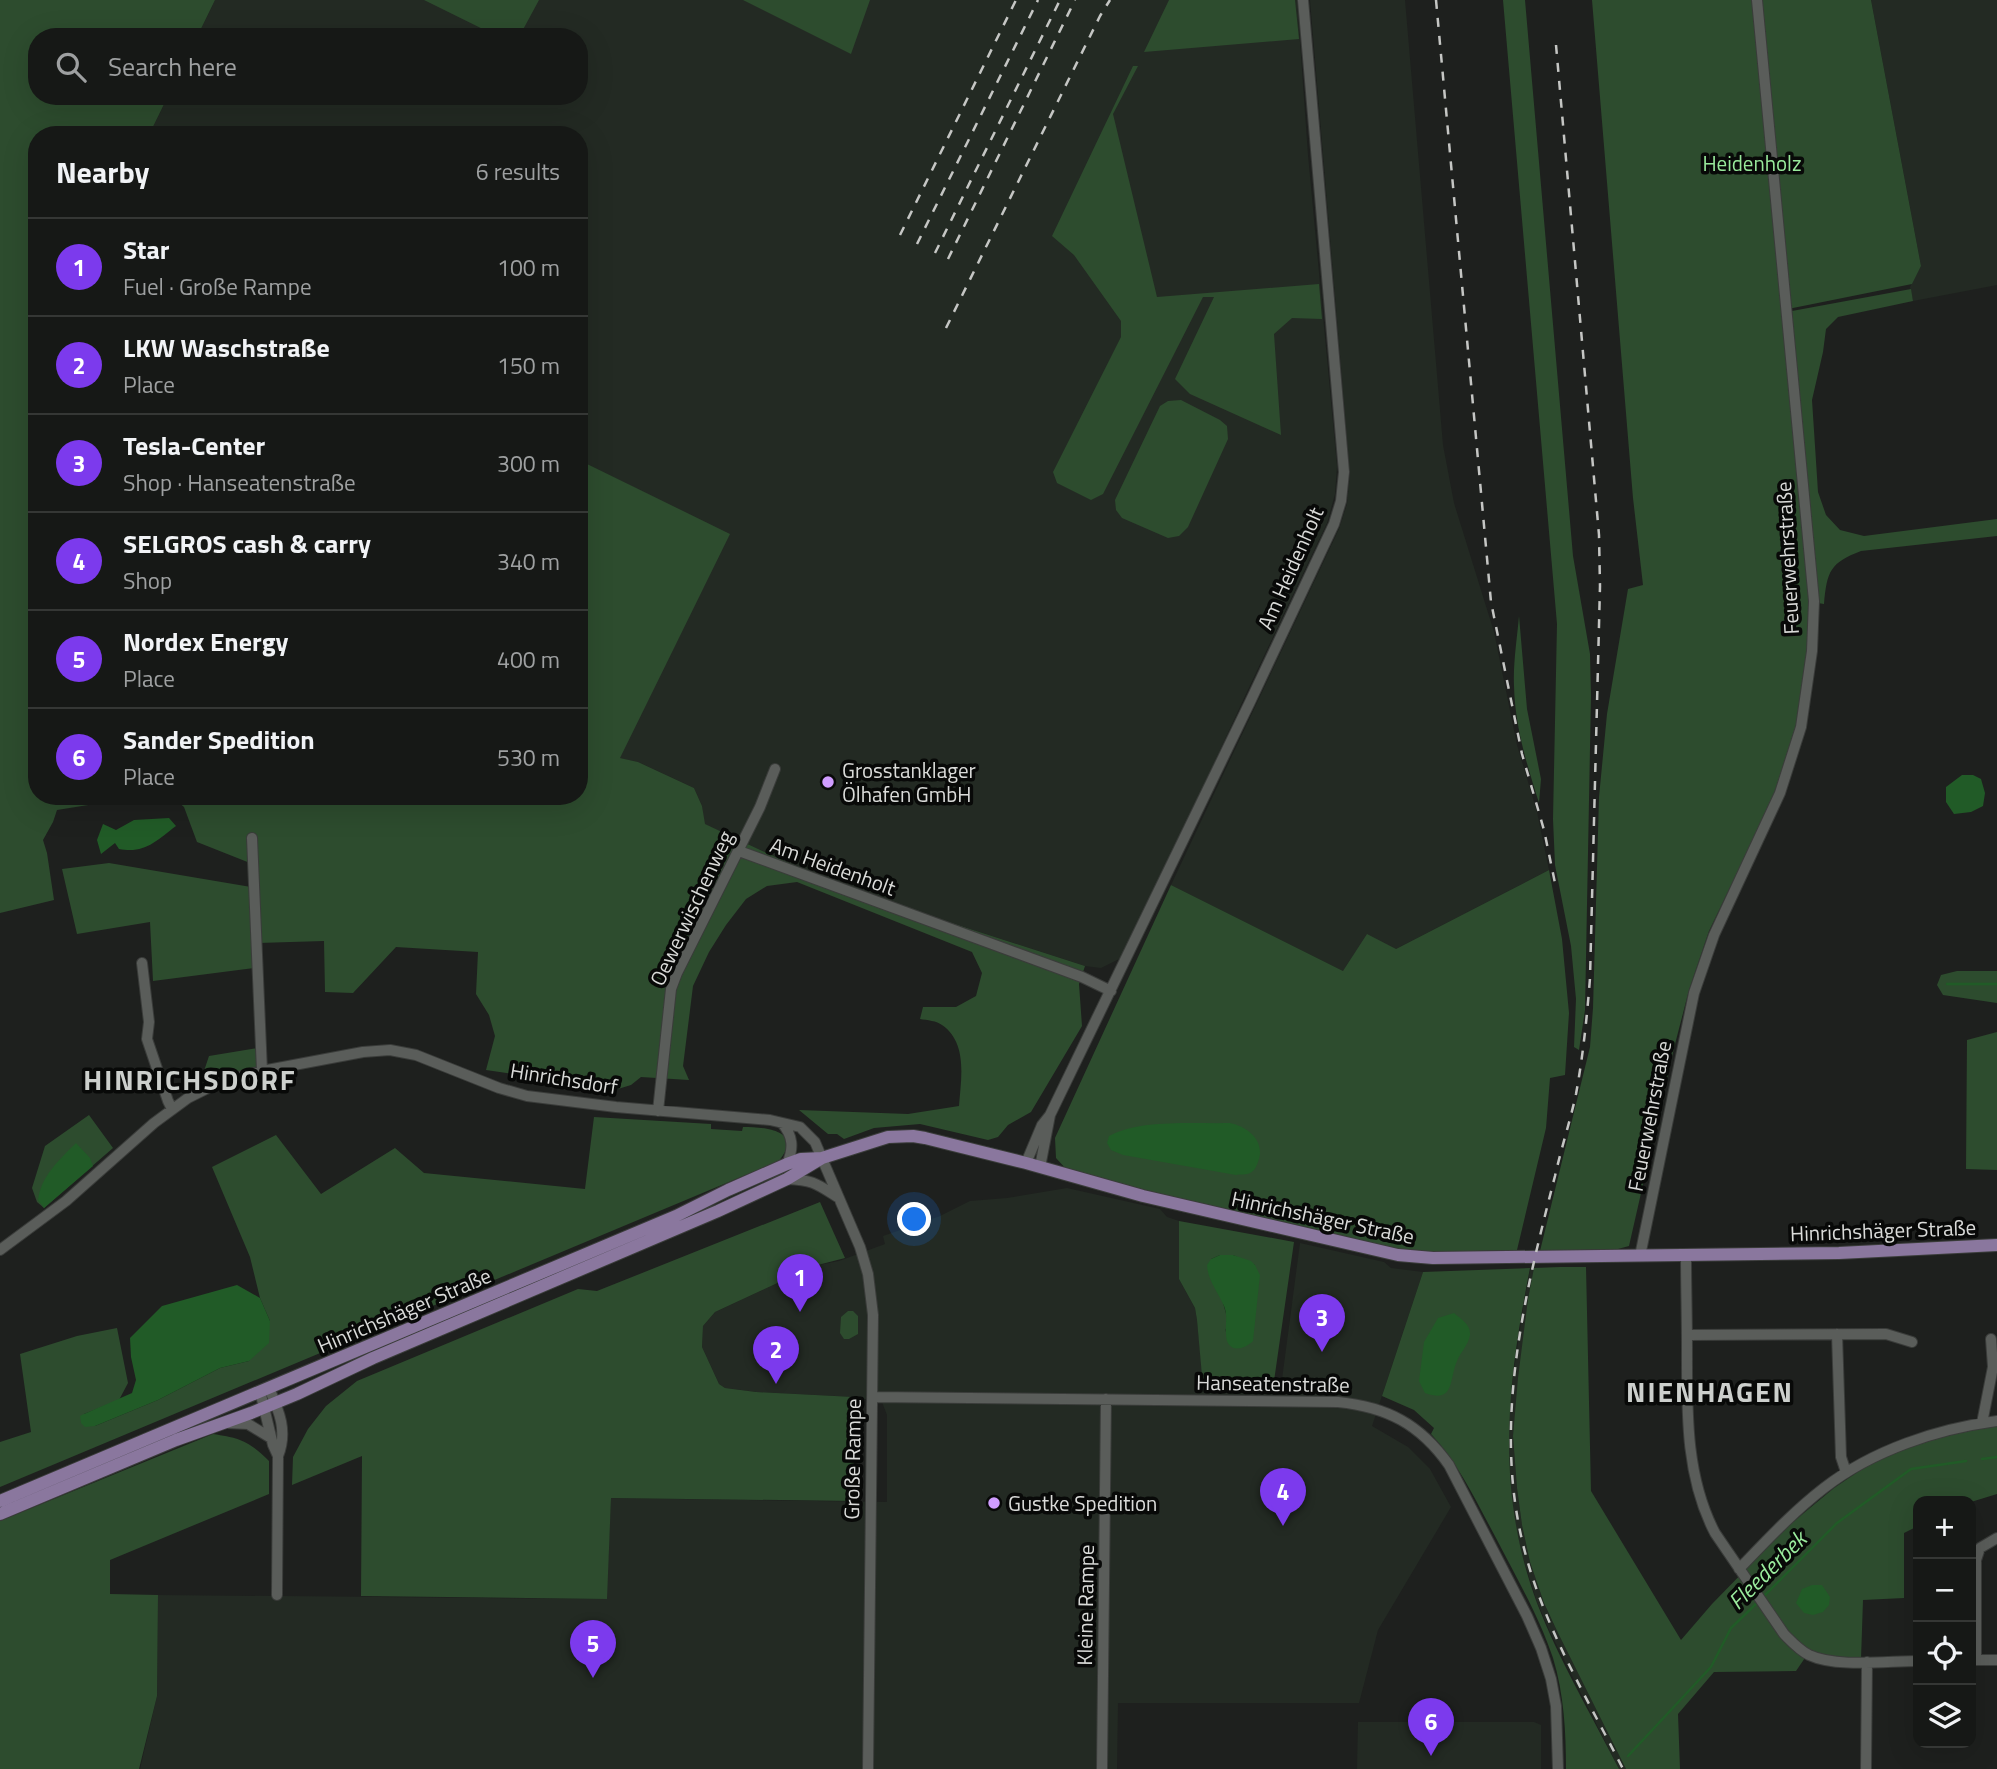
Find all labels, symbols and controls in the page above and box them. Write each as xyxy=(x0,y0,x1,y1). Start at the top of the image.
search box xyxy=(28,28,588,105)
text: Search here xyxy=(108,47,237,86)
icon: search xyxy=(52,48,90,86)
park label: Heidenholz xyxy=(1702,147,1802,179)
text: Nearby xyxy=(56,149,149,195)
text: 6 results xyxy=(476,154,560,189)
text: Star xyxy=(123,230,169,269)
text: 1 xyxy=(73,250,85,285)
text: 100 m xyxy=(497,250,560,285)
text: Fuel · Große Rampe xyxy=(123,269,312,304)
text: LKW Waschstraße xyxy=(123,328,330,367)
text: 2 xyxy=(73,348,85,383)
text: 150 m xyxy=(497,348,560,383)
text: Place xyxy=(123,367,175,402)
text: Tesla-Center xyxy=(123,426,265,465)
text: 3 xyxy=(73,446,85,481)
text: 300 m xyxy=(497,446,560,481)
text: Shop · Hanseatenstraße xyxy=(123,465,356,500)
street label: Feuerwehrstraße xyxy=(1767,481,1807,635)
street label: Am Heidenholt xyxy=(1249,501,1332,635)
text: SELGROS cash & carry xyxy=(123,524,371,563)
text: 4 xyxy=(73,544,85,579)
text: 340 m xyxy=(497,544,560,579)
text: Shop xyxy=(123,563,172,598)
text: Nordex Energy xyxy=(123,622,289,661)
text: 5 xyxy=(73,642,85,677)
text: 400 m xyxy=(497,642,560,677)
text: Place xyxy=(123,661,175,696)
text: Sander Spedition xyxy=(123,720,315,759)
text: 6 xyxy=(73,740,85,775)
text: 530 m xyxy=(497,740,560,775)
place label: Grosstanklager Ölhafen GmbH xyxy=(842,754,976,810)
text: Place xyxy=(123,759,175,794)
marker: Grosstanklager Ölhafen GmbH xyxy=(820,774,836,790)
street label: Oewerwischenweg xyxy=(641,825,741,991)
street label: Am Heidenholt xyxy=(766,828,901,904)
street label: Feuerwehrstraße xyxy=(1619,1038,1679,1194)
street label: Hinrichsdorf xyxy=(508,1054,620,1102)
district label: HINRICHSDORF xyxy=(83,1058,297,1101)
street label: Hinrichshäger Straße xyxy=(1229,1182,1417,1252)
your location xyxy=(897,1202,931,1236)
street label: Hinrichshäger Straße xyxy=(1789,1211,1977,1249)
pin: 1 xyxy=(777,1254,823,1312)
street label: Hinrichshäger Straße xyxy=(312,1259,496,1361)
pin: 3 xyxy=(1299,1294,1345,1352)
pin: 2 xyxy=(753,1326,799,1384)
street label: Hanseatenstraße xyxy=(1196,1366,1350,1400)
district label: NIENHAGEN xyxy=(1626,1370,1794,1413)
street label: Große Rampe xyxy=(835,1398,869,1520)
pin: 4 xyxy=(1260,1468,1306,1526)
place label: Gustke Spedition xyxy=(1008,1487,1157,1519)
marker: Gustke Spedition xyxy=(986,1495,1002,1511)
map controls xyxy=(1913,1496,1976,1748)
button: + xyxy=(1913,1496,1976,1559)
water label: Fleederbek xyxy=(1720,1521,1816,1617)
street label: Kleine Rampe xyxy=(1068,1544,1102,1666)
button: − xyxy=(1913,1559,1976,1622)
pin: 5 xyxy=(570,1620,616,1678)
button: locate xyxy=(1913,1622,1976,1685)
button: layers xyxy=(1913,1685,1976,1748)
pin: 6 xyxy=(1408,1698,1454,1756)

